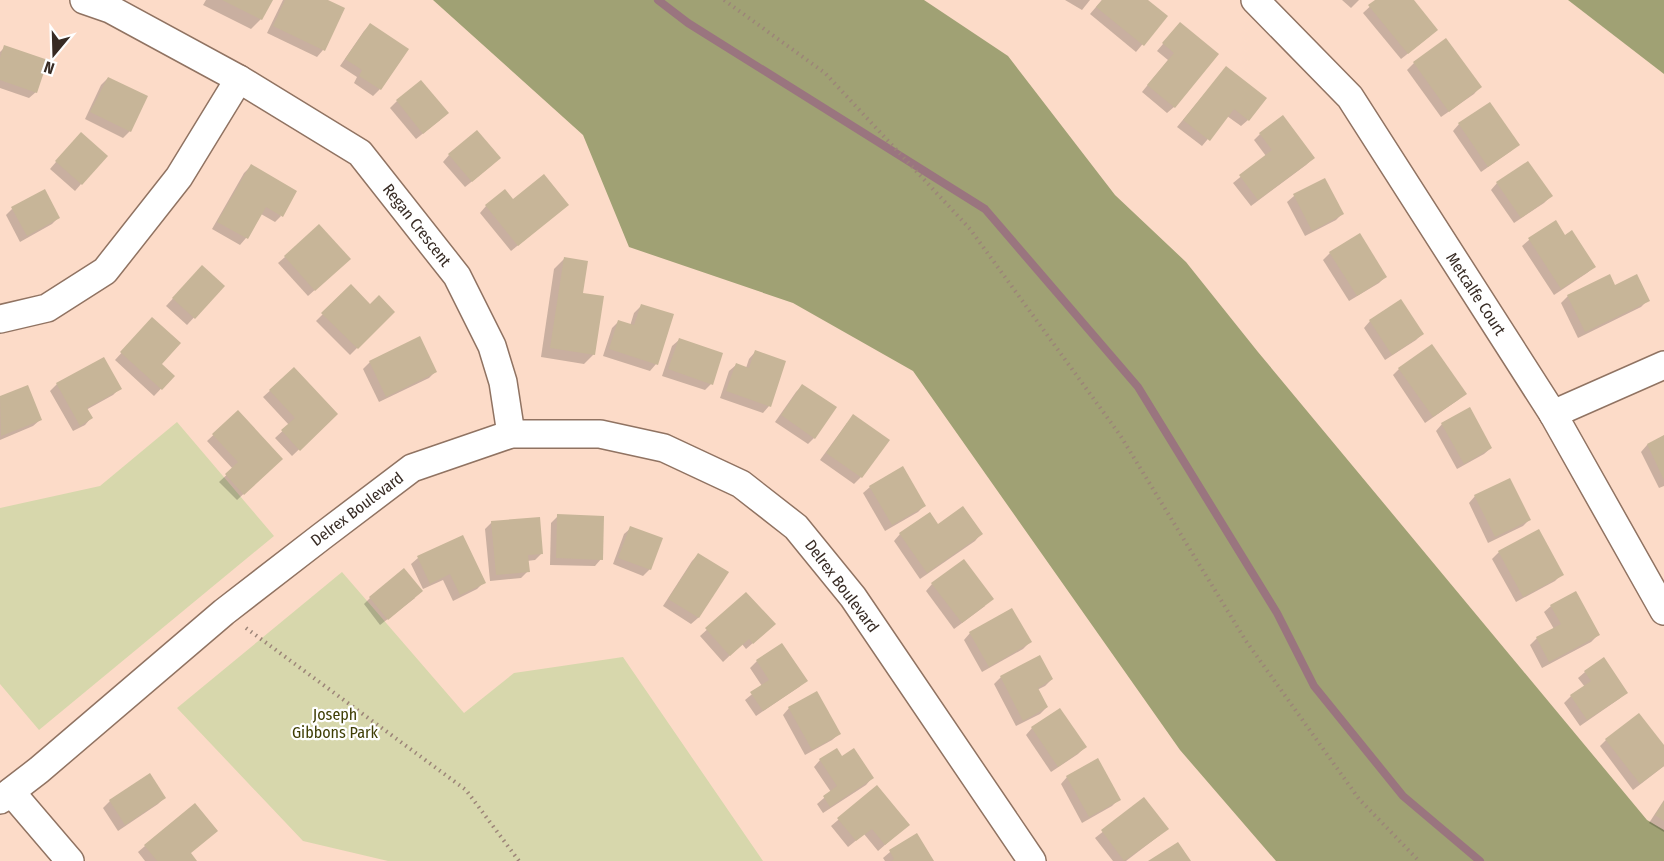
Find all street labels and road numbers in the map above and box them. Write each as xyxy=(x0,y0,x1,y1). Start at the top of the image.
street label: Regan Crescent xyxy=(379,180,456,271)
street label: Metcalfe Court xyxy=(1442,249,1510,340)
street label: Delrex Boulevard xyxy=(307,468,407,550)
street label: Delrex Boulevard xyxy=(801,536,883,636)

